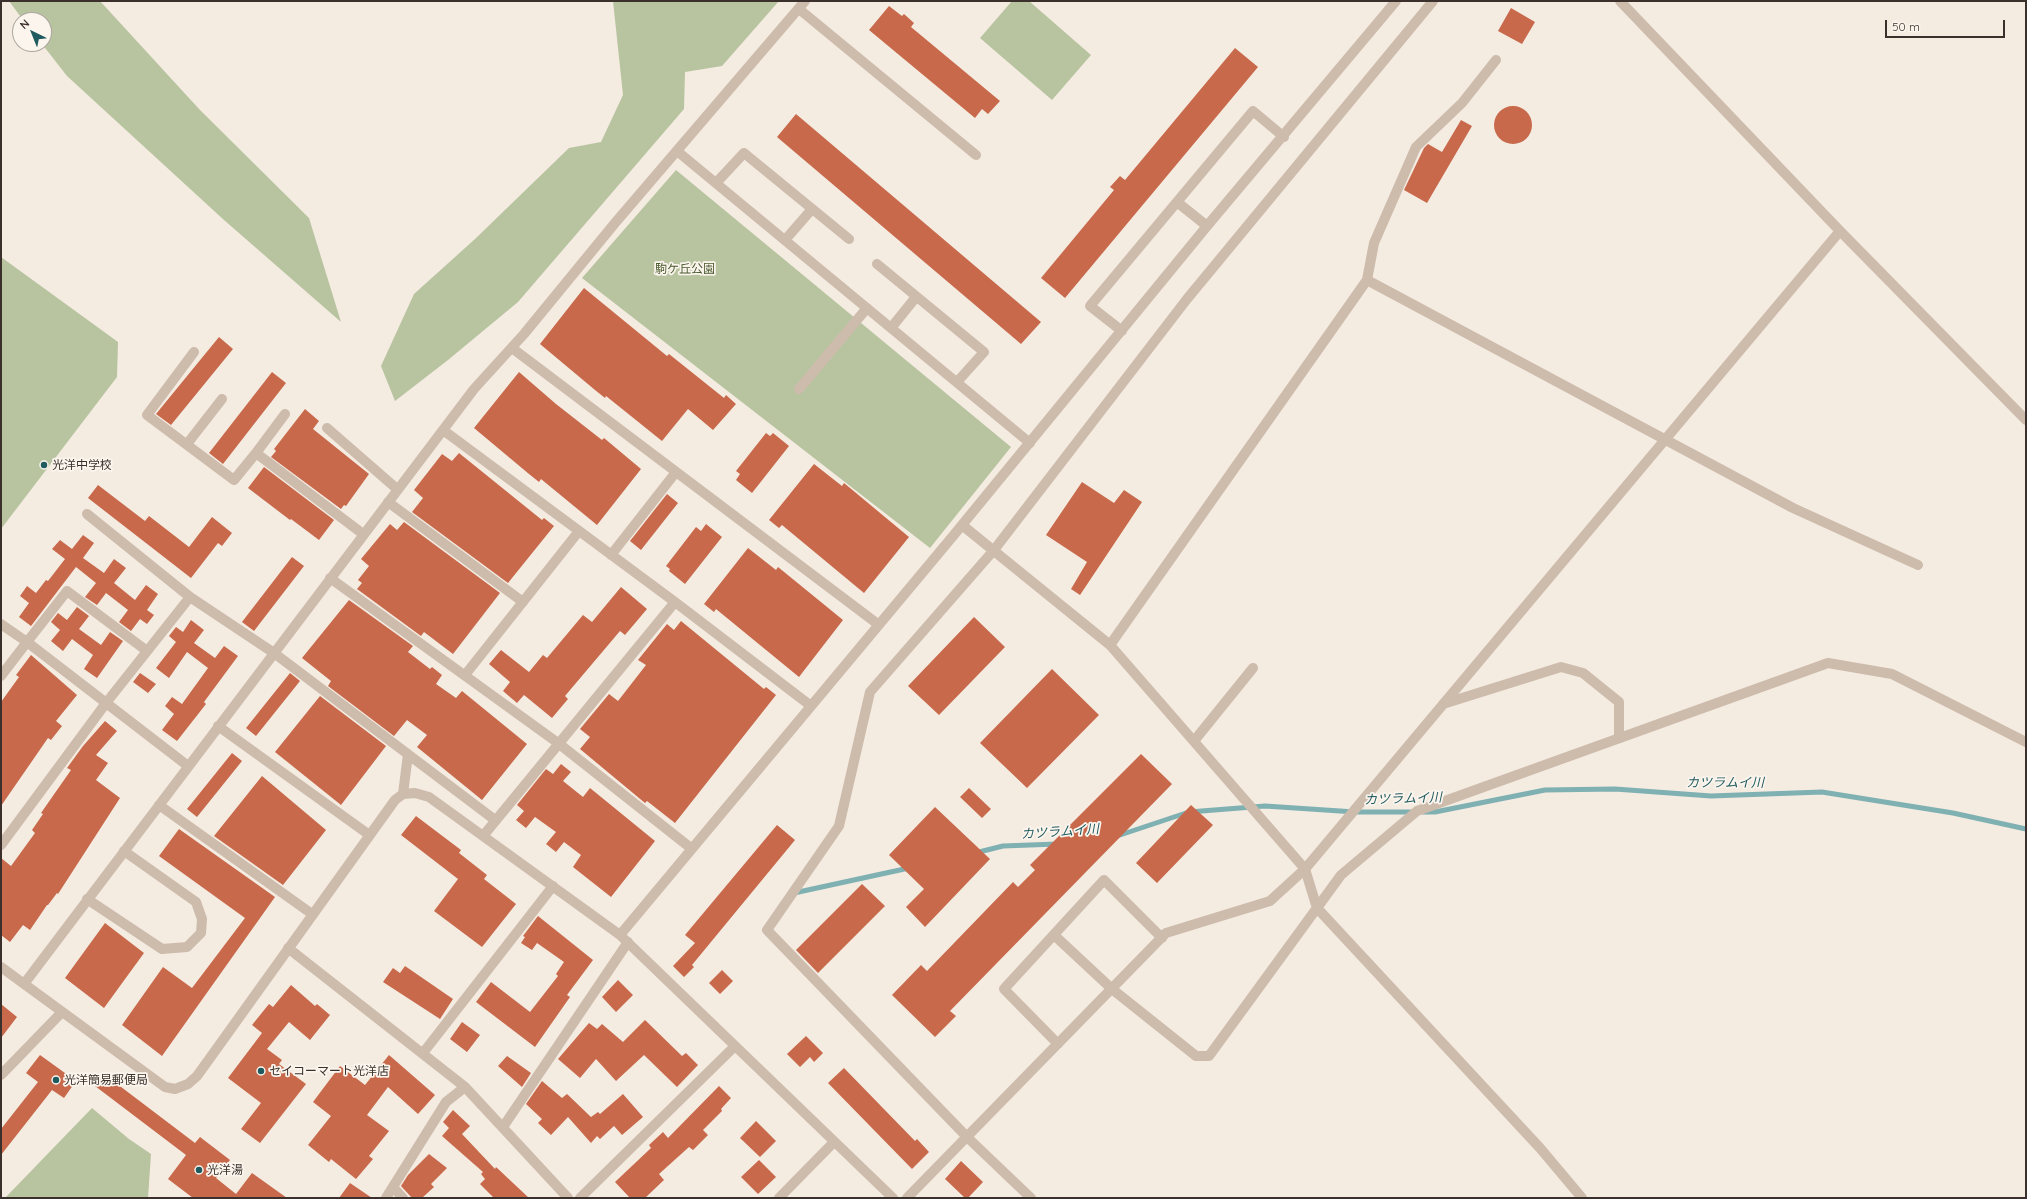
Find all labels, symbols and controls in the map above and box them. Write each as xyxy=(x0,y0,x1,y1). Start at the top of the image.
north arrow xyxy=(12,12,52,52)
scale bar xyxy=(1887,12,2007,38)
text: N xyxy=(17,16,32,32)
text: 50 m xyxy=(1892,19,1920,34)
park label: 駒ケ丘公園 xyxy=(655,262,715,276)
place label: 光洋中学校 xyxy=(52,458,112,472)
marker: 光洋中学校 xyxy=(39,460,49,470)
water label: カツラムイ川 xyxy=(1686,775,1764,791)
water label: カツラムイ川 xyxy=(1364,790,1442,808)
water label: カツラムイ川 xyxy=(1021,821,1099,843)
place label: セイコーマート光洋店 xyxy=(269,1064,389,1078)
marker: セイコーマート光洋店 xyxy=(256,1066,266,1076)
place label: 光洋簡易郵便局 xyxy=(64,1073,148,1087)
marker: 光洋簡易郵便局 xyxy=(51,1075,61,1085)
place label: 光洋湯 xyxy=(207,1163,243,1177)
marker: 光洋湯 xyxy=(194,1165,204,1175)

